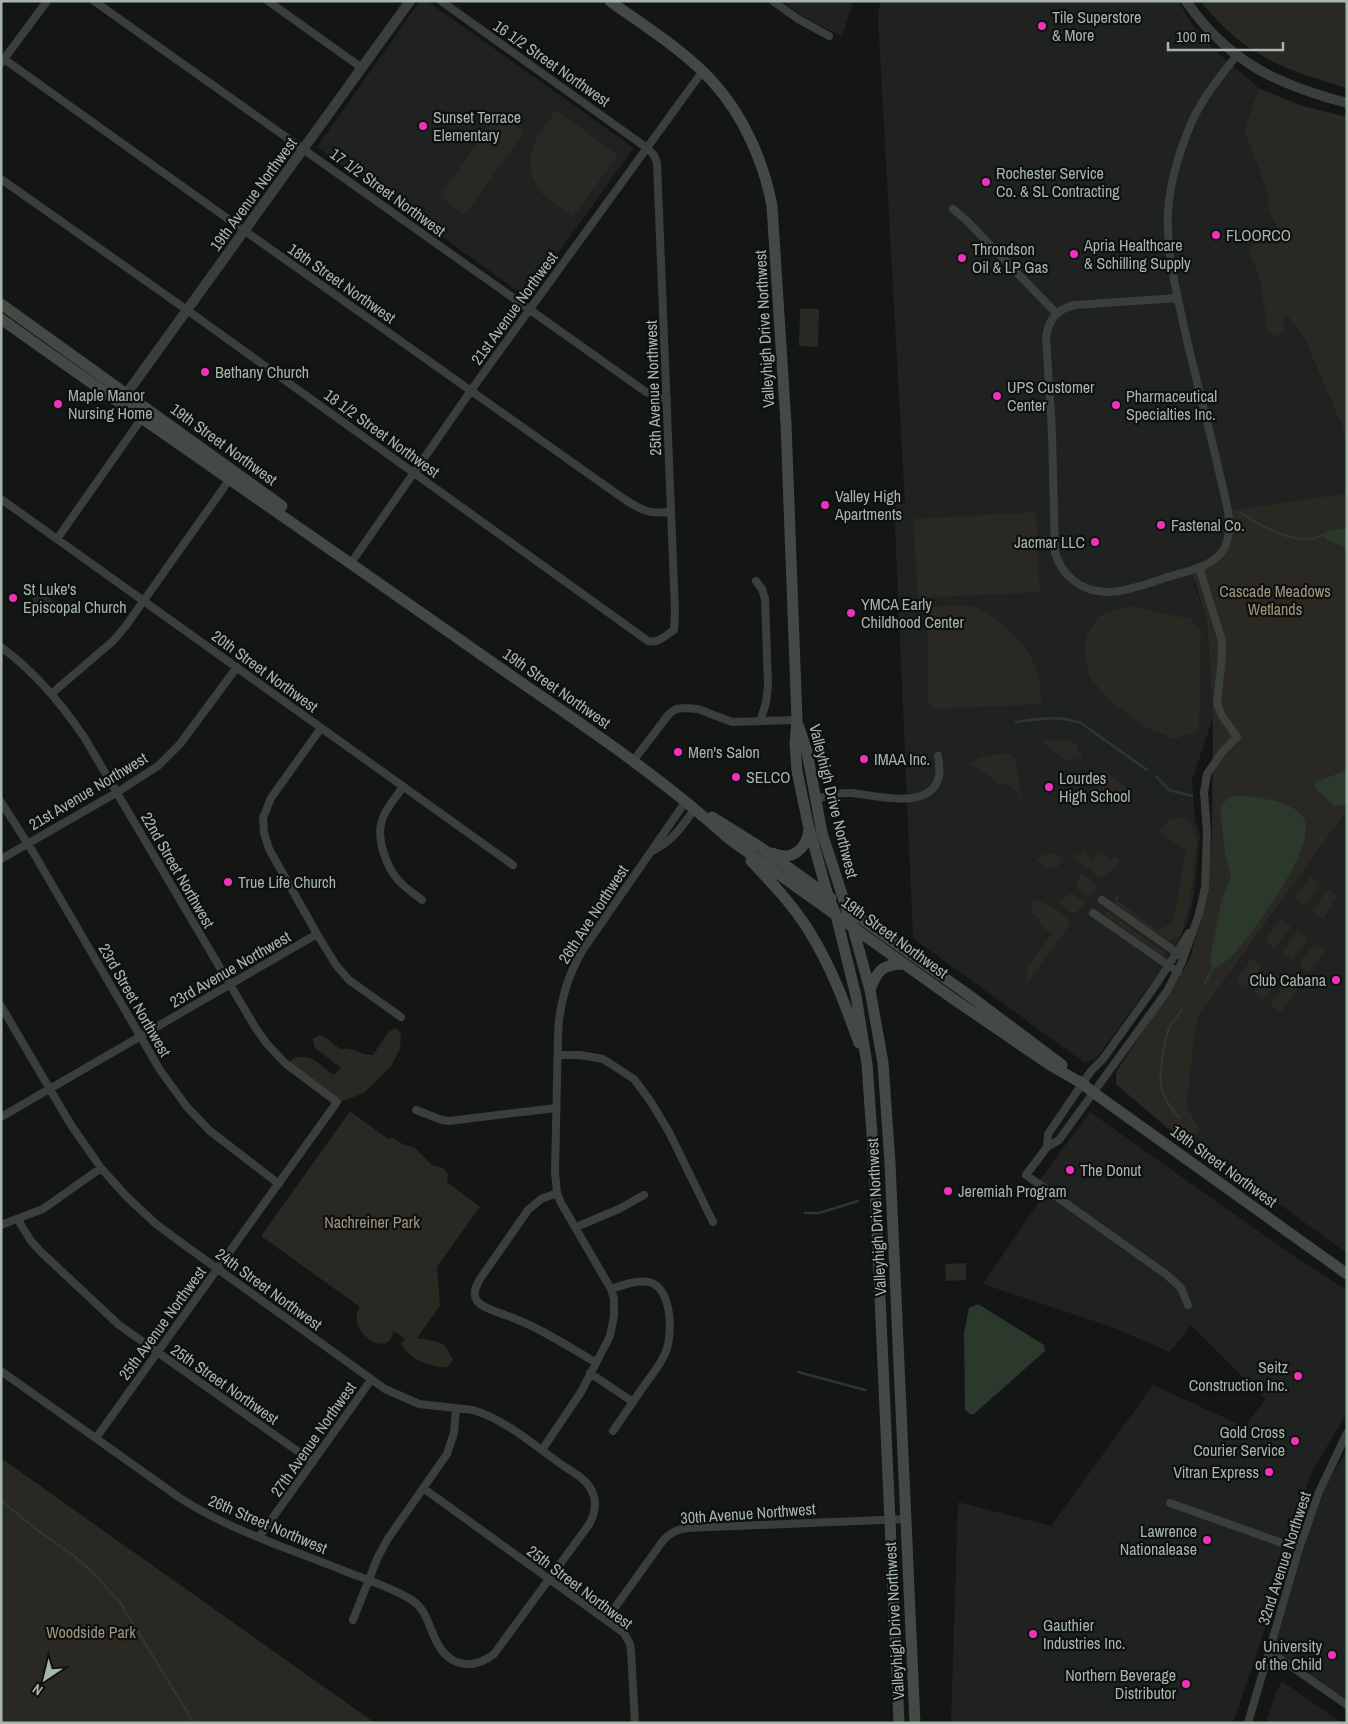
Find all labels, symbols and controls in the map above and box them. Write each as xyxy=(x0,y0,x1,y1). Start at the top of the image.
place label: Tile Superstore & More xyxy=(1052,6,1141,46)
street label: 16 1/2 Street Northwest xyxy=(489,14,615,112)
marker: Tile Superstore & More xyxy=(1036,20,1048,32)
scale bar xyxy=(1168,20,1283,52)
text: 100 m xyxy=(1176,26,1210,47)
place label: Sunset Terrace Elementary xyxy=(433,106,521,146)
marker: Sunset Terrace Elementary xyxy=(417,120,429,132)
street label: 19th Avenue Northwest xyxy=(204,132,302,255)
street label: 17 1/2 Street Northwest xyxy=(326,143,451,242)
place label: Rochester Service Co. & SL Contracting xyxy=(996,162,1120,202)
marker: Rochester Service Co. & SL Contracting xyxy=(980,176,992,188)
place label: FLOORCO xyxy=(1226,224,1291,246)
marker: FLOORCO xyxy=(1210,229,1222,241)
place label: Apria Healthcare & Schilling Supply xyxy=(1083,234,1191,274)
street label: 18th Street Northwest xyxy=(284,238,401,329)
place label: Throndson Oil & LP Gas xyxy=(972,238,1048,278)
street label: 21st Avenue Northwest xyxy=(466,247,563,369)
marker: Apria Healthcare & Schilling Supply xyxy=(1068,248,1080,260)
street label: Valleyhigh Drive Northwest xyxy=(749,249,779,408)
marker: Throndson Oil & LP Gas xyxy=(956,252,968,264)
street label: 25th Avenue Northwest xyxy=(640,320,666,456)
place label: Bethany Church xyxy=(215,361,309,383)
marker: Bethany Church xyxy=(199,366,211,378)
place label: UPS Customer Center xyxy=(1007,376,1095,416)
place label: Maple Manor Nursing Home xyxy=(68,384,153,424)
street label: 18 1/2 Street Northwest xyxy=(320,384,445,483)
place label: Pharmaceutical Specialties Inc. xyxy=(1126,385,1217,425)
marker: UPS Customer Center xyxy=(991,390,1003,402)
marker: Maple Manor Nursing Home xyxy=(52,398,64,410)
street label: 19th Street Northwest xyxy=(166,398,282,490)
marker: Pharmaceutical Specialties Inc. xyxy=(1110,399,1122,411)
place label: Valley High Apartments xyxy=(834,485,902,525)
marker: Valley High Apartments xyxy=(819,499,831,511)
place label: Fastenal Co. xyxy=(1171,514,1245,536)
marker: Fastenal Co. xyxy=(1155,519,1167,531)
place label: Jacmar LLC xyxy=(1014,531,1085,553)
marker: Jacmar LLC xyxy=(1089,536,1101,548)
place label: St Luke's Episcopal Church xyxy=(23,578,127,618)
park label: Cascade Meadows Wetlands xyxy=(1219,580,1331,620)
marker: St Luke's Episcopal Church xyxy=(7,592,19,604)
place label: YMCA Early Childhood Center xyxy=(861,593,964,633)
marker: YMCA Early Childhood Center xyxy=(845,607,857,619)
street label: 20th Street Northwest xyxy=(207,625,323,717)
street label: 19th Street Northwest xyxy=(499,643,616,734)
street label: Valleyhigh Drive Northwest xyxy=(804,722,864,881)
place label: Men's Salon xyxy=(688,741,760,763)
marker: Men's Salon xyxy=(672,746,684,758)
street label: 21st Avenue Northwest xyxy=(25,747,152,835)
place label: IMAA Inc. xyxy=(874,748,930,770)
marker: IMAA Inc. xyxy=(858,753,870,765)
place label: SELCO xyxy=(746,766,790,788)
place label: Lourdes High School xyxy=(1059,767,1131,807)
marker: SELCO xyxy=(730,771,742,783)
marker: Lourdes High School xyxy=(1043,781,1055,793)
street label: 22nd Street Northwest xyxy=(136,808,220,932)
street label: 26th Ave Northwest xyxy=(553,860,633,968)
place label: True Life Church xyxy=(238,871,336,893)
marker: True Life Church xyxy=(222,876,234,888)
street label: 19th Street Northwest xyxy=(837,891,953,983)
street label: 23rd Avenue Northwest xyxy=(166,925,295,1013)
street label: 23rd Street Northwest xyxy=(94,939,177,1061)
place label: Club Cabana xyxy=(1249,969,1327,991)
marker: Club Cabana xyxy=(1330,974,1342,986)
street label: 19th Street Northwest xyxy=(1166,1120,1282,1212)
street label: Valleyhigh Drive Northwest xyxy=(861,1137,891,1296)
place label: The Donut xyxy=(1080,1159,1142,1181)
marker: The Donut xyxy=(1064,1164,1076,1176)
place label: Jeremiah Program xyxy=(958,1180,1067,1202)
marker: Jeremiah Program xyxy=(942,1185,954,1197)
park label: Nachreiner Park xyxy=(324,1211,420,1233)
street label: 24th Street Northwest xyxy=(211,1243,327,1335)
street label: 25th Avenue Northwest xyxy=(113,1261,211,1384)
street label: 25th Street Northwest xyxy=(167,1339,284,1430)
place label: Seitz Construction Inc. xyxy=(1189,1356,1288,1396)
marker: Seitz Construction Inc. xyxy=(1292,1370,1304,1382)
street label: 27th Avenue Northwest xyxy=(265,1377,361,1501)
place label: Gold Cross Courier Service xyxy=(1193,1421,1285,1461)
marker: Gold Cross Courier Service xyxy=(1289,1435,1301,1447)
place label: Vitran Express xyxy=(1173,1461,1259,1483)
marker: Vitran Express xyxy=(1263,1466,1275,1478)
street label: 32nd Avenue Northwest xyxy=(1252,1488,1316,1628)
street label: 26th Street Northwest xyxy=(205,1489,331,1559)
street label: 30th Avenue Northwest xyxy=(680,1497,817,1529)
place label: Lawrence Nationalease xyxy=(1120,1520,1197,1560)
marker: Lawrence Nationalease xyxy=(1201,1534,1213,1546)
street label: 25th Street Northwest xyxy=(523,1540,638,1634)
street label: Valleyhigh Drive Northwest xyxy=(879,1541,909,1700)
place label: Gauthier Industries Inc. xyxy=(1043,1614,1125,1654)
park label: Woodside Park xyxy=(46,1621,136,1643)
marker: Gauthier Industries Inc. xyxy=(1027,1628,1039,1640)
place label: University of the Child xyxy=(1255,1635,1322,1675)
marker: University of the Child xyxy=(1326,1649,1338,1661)
north arrow xyxy=(20,1654,70,1704)
place label: Northern Beverage Distributor xyxy=(1065,1664,1177,1704)
marker: Northern Beverage Distributor xyxy=(1180,1678,1192,1690)
text: N xyxy=(29,1680,46,1699)

